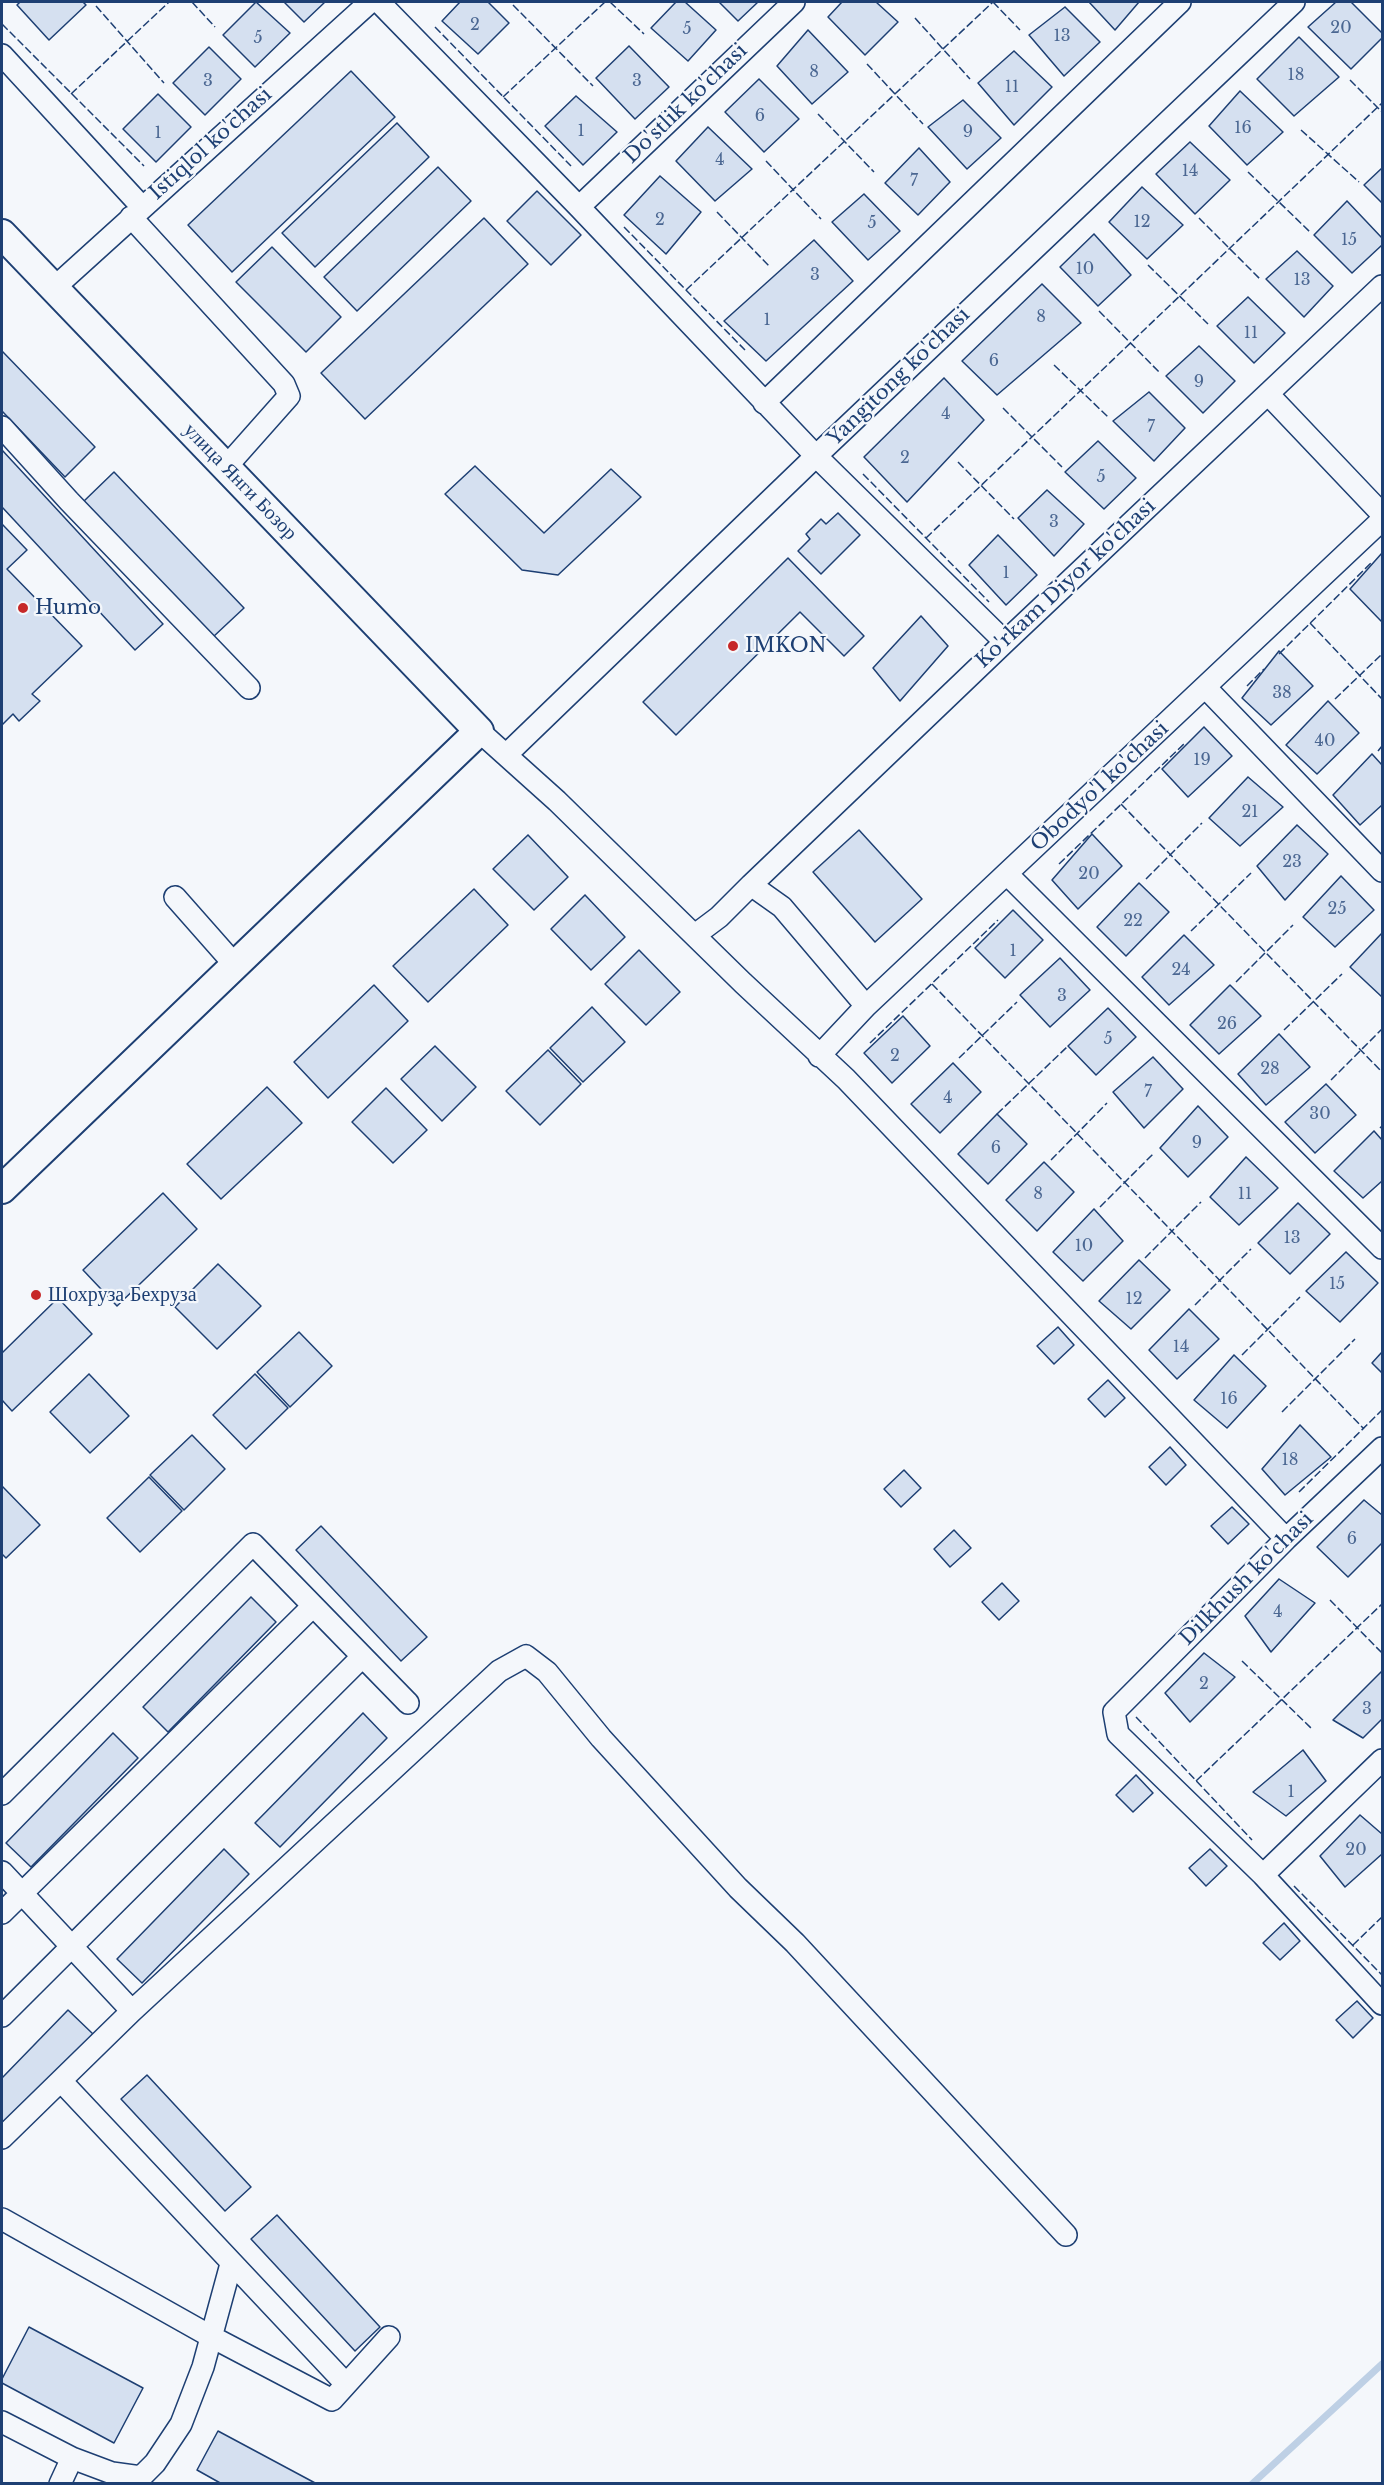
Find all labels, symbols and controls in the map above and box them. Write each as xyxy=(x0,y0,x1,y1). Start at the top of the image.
house number: 2 xyxy=(470,15,480,35)
house number: 20 xyxy=(1330,18,1352,38)
house number: 5 xyxy=(682,19,692,39)
house number: 13 xyxy=(1054,26,1070,46)
house number: 5 xyxy=(253,28,263,48)
street label: Do'stlik ko'chasi xyxy=(619,39,753,169)
house number: 8 xyxy=(809,62,819,82)
house number: 18 xyxy=(1288,65,1304,85)
house number: 3 xyxy=(203,71,213,91)
house number: 3 xyxy=(632,71,642,91)
house number: 11 xyxy=(1005,77,1019,97)
street label: Istiqlol ko'chasi xyxy=(145,83,277,205)
house number: 6 xyxy=(755,106,765,126)
house number: 16 xyxy=(1234,118,1252,138)
house number: 1 xyxy=(577,121,585,141)
house number: 9 xyxy=(963,122,973,142)
house number: 1 xyxy=(154,123,162,143)
house number: 4 xyxy=(715,150,725,170)
house number: 14 xyxy=(1182,161,1198,181)
house number: 7 xyxy=(910,171,918,191)
house number: 2 xyxy=(655,210,665,230)
house number: 12 xyxy=(1134,212,1150,232)
house number: 5 xyxy=(867,213,877,233)
house number: 15 xyxy=(1341,230,1357,250)
house number: 10 xyxy=(1076,259,1094,279)
house number: 3 xyxy=(810,265,820,285)
house number: 13 xyxy=(1294,270,1310,290)
street label: Yangitong ko'chasi xyxy=(823,303,975,451)
house number: 8 xyxy=(1036,307,1046,327)
house number: 1 xyxy=(763,310,771,330)
house number: 11 xyxy=(1244,323,1258,343)
house number: 6 xyxy=(989,351,999,371)
house number: 9 xyxy=(1194,372,1204,392)
house number: 4 xyxy=(941,404,951,424)
house number: 7 xyxy=(1147,417,1155,437)
street label: улица Янги Бозор xyxy=(178,419,302,545)
house number: 2 xyxy=(900,448,910,468)
house number: 5 xyxy=(1096,467,1106,487)
street label: Ko'rkam Diyor ko'chasi xyxy=(971,494,1161,674)
house number: 3 xyxy=(1049,512,1059,532)
house number: 1 xyxy=(1002,563,1010,583)
place label: Humo xyxy=(35,596,101,620)
marker: Humo xyxy=(16,601,30,615)
place label: IMKON xyxy=(745,634,827,658)
marker: IMKON xyxy=(726,639,740,653)
house number: 38 xyxy=(1272,683,1292,703)
street label: Obodyo'l ko'chasi xyxy=(1026,717,1174,857)
house number: 40 xyxy=(1315,731,1335,751)
house number: 19 xyxy=(1193,750,1211,770)
house number: 21 xyxy=(1242,802,1258,822)
house number: 23 xyxy=(1282,852,1302,872)
house number: 20 xyxy=(1078,864,1100,884)
house number: 25 xyxy=(1328,899,1346,919)
house number: 22 xyxy=(1123,911,1143,931)
house number: 1 xyxy=(1009,941,1017,961)
house number: 24 xyxy=(1171,960,1191,980)
house number: 3 xyxy=(1057,986,1067,1006)
house number: 26 xyxy=(1217,1014,1237,1034)
house number: 5 xyxy=(1103,1029,1113,1049)
house number: 2 xyxy=(890,1046,900,1066)
house number: 28 xyxy=(1260,1059,1280,1079)
house number: 7 xyxy=(1144,1082,1152,1102)
house number: 4 xyxy=(943,1088,953,1108)
house number: 30 xyxy=(1309,1104,1331,1124)
house number: 9 xyxy=(1192,1133,1202,1153)
house number: 6 xyxy=(991,1138,1001,1158)
house number: 8 xyxy=(1033,1184,1043,1204)
house number: 11 xyxy=(1238,1184,1252,1204)
house number: 13 xyxy=(1284,1228,1300,1248)
house number: 10 xyxy=(1075,1236,1093,1256)
house number: 15 xyxy=(1329,1274,1345,1294)
place label: Шохруза Бехруза xyxy=(48,1283,197,1307)
marker: Шохруза Бехруза xyxy=(29,1288,43,1302)
house number: 12 xyxy=(1126,1289,1142,1309)
house number: 14 xyxy=(1173,1337,1189,1357)
house number: 16 xyxy=(1220,1389,1238,1409)
house number: 18 xyxy=(1282,1450,1298,1470)
street label: Dilkhush ko'chasi xyxy=(1175,1507,1319,1651)
house number: 6 xyxy=(1347,1529,1357,1549)
house number: 4 xyxy=(1273,1602,1283,1622)
house number: 2 xyxy=(1199,1674,1209,1694)
house number: 3 xyxy=(1362,1699,1372,1719)
house number: 1 xyxy=(1287,1782,1295,1802)
house number: 20 xyxy=(1345,1840,1367,1860)

